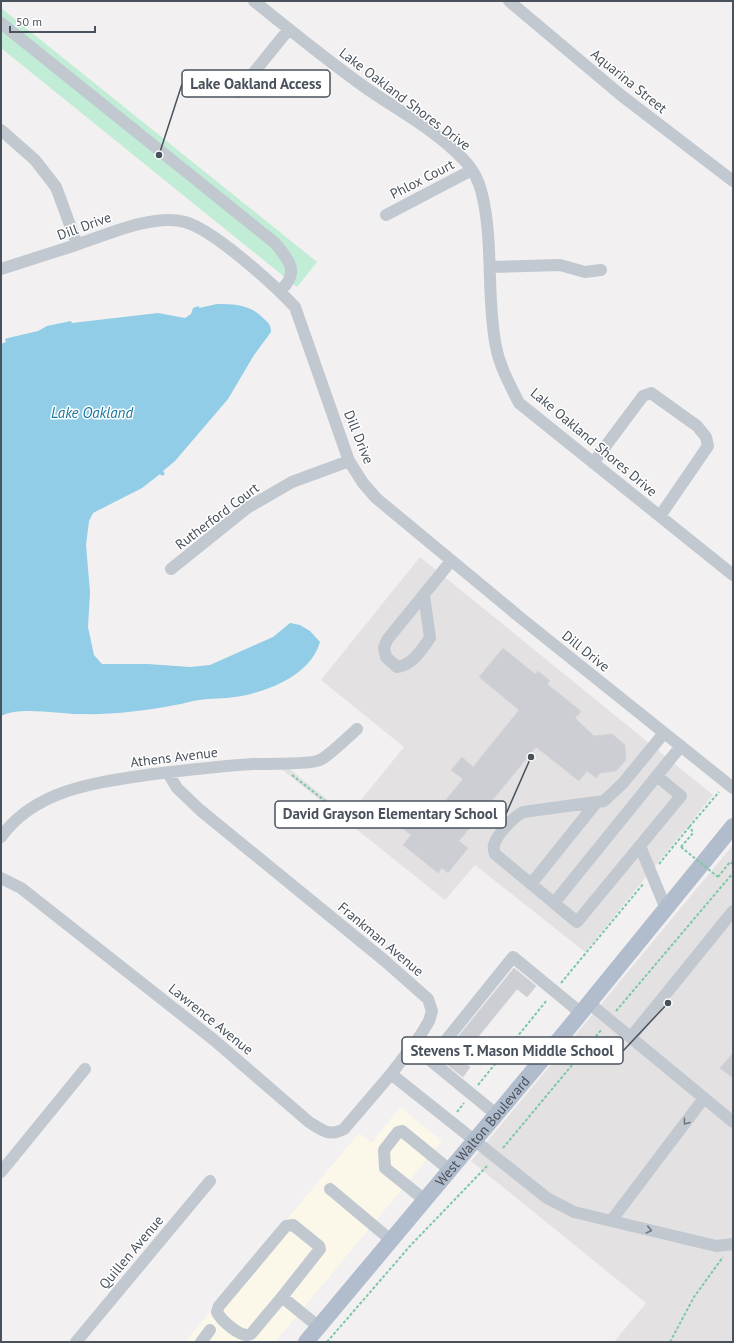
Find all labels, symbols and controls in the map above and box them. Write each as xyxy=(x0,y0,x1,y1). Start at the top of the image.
scale bar xyxy=(10,8,95,34)
text: 50 m xyxy=(16,14,42,29)
street label: Lake Oakland Shores Drive xyxy=(336,44,474,154)
street label: Aquarina Street xyxy=(587,45,671,117)
callout: Lake Oakland Access xyxy=(182,70,330,97)
text: Lake Oakland Access xyxy=(190,74,322,93)
street label: Phlox Court xyxy=(387,155,457,203)
street label: Dill Drive xyxy=(55,208,113,244)
street label: Lake Oakland Shores Drive xyxy=(527,384,661,500)
water label: Lake Oakland xyxy=(51,403,133,422)
street label: Dill Drive xyxy=(340,408,378,466)
street label: Rutherford Court xyxy=(172,478,263,553)
street label: Dill Drive xyxy=(558,626,614,676)
street label: Athens Avenue xyxy=(129,743,219,771)
callout: David Grayson Elementary School xyxy=(275,801,506,828)
text: David Grayson Elementary School xyxy=(283,804,498,823)
street label: Frankman Avenue xyxy=(335,898,427,980)
street label: Lawrence Avenue xyxy=(165,979,257,1059)
callout: Stevens T. Mason Middle School xyxy=(402,1037,623,1064)
text: Stevens T. Mason Middle School xyxy=(410,1041,614,1060)
street label: West Walton Boulevard xyxy=(431,1072,534,1190)
one-way arrow xyxy=(683,1118,691,1125)
street label: Quillen Avenue xyxy=(95,1211,167,1293)
one-way arrow xyxy=(646,1225,652,1233)

